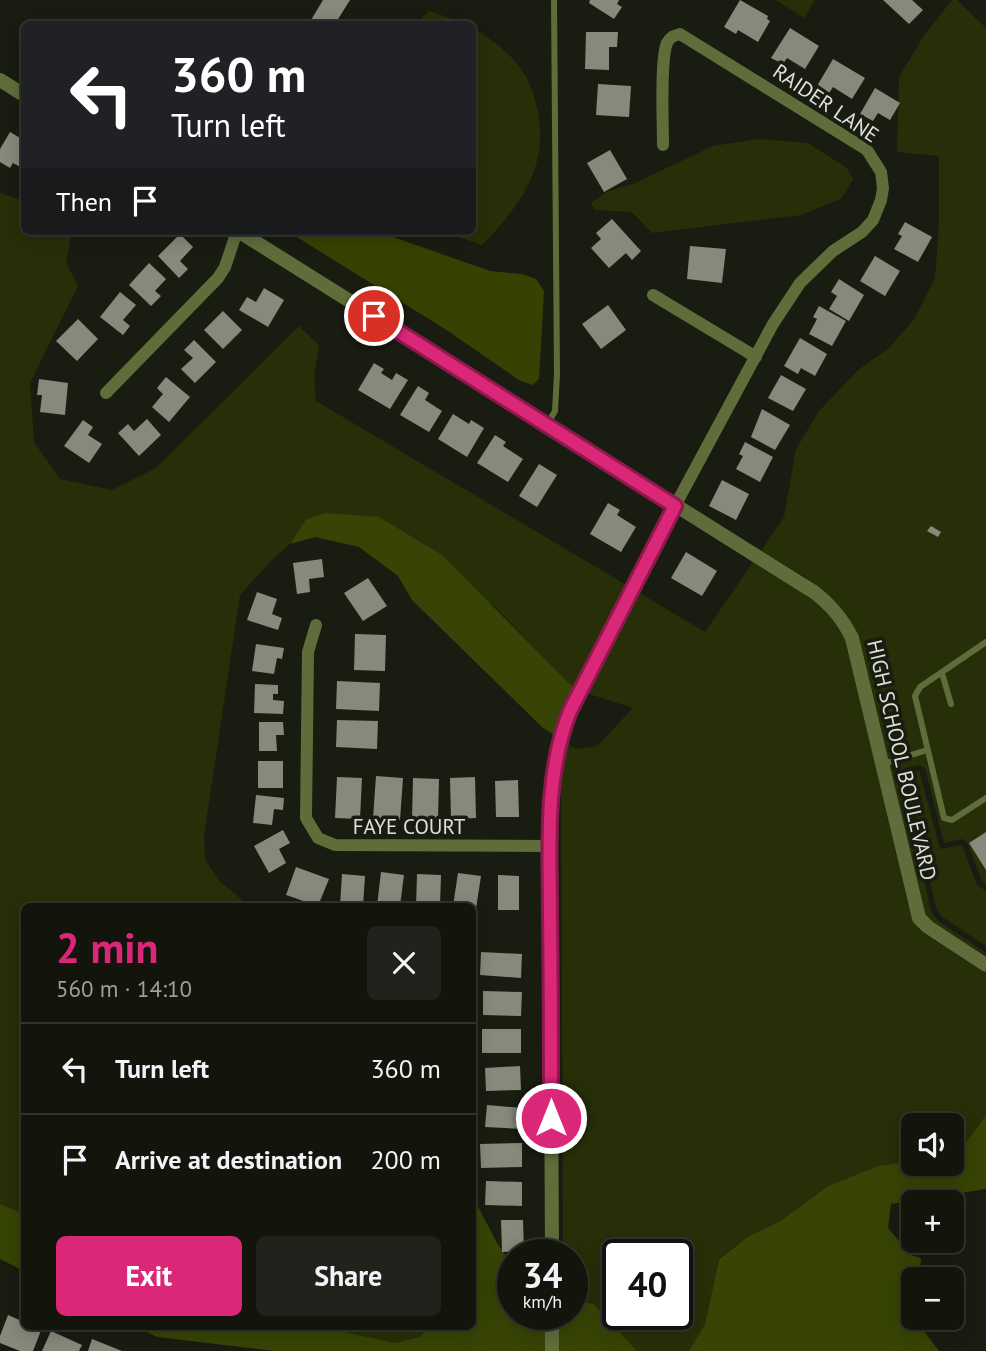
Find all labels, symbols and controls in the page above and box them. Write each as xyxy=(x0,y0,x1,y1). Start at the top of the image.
text: 360 m xyxy=(171,42,306,106)
icon: left xyxy=(56,49,147,140)
street label: RAIDER LANE xyxy=(768,58,884,148)
text: Turn left xyxy=(171,104,286,146)
icon: arrive xyxy=(126,182,164,220)
text: Then xyxy=(56,185,112,218)
pin xyxy=(344,286,404,346)
icon: arrive xyxy=(355,297,393,335)
street label: HIGH SCHOOL BOULEVARD xyxy=(861,637,943,883)
street label: FAYE COURT xyxy=(353,813,466,840)
text: 2 min xyxy=(56,920,158,975)
button: close xyxy=(367,926,441,1000)
text: 560 m · 14:10 xyxy=(56,974,192,1003)
icon: left xyxy=(56,1050,94,1088)
text: Turn left xyxy=(115,1052,209,1085)
text: 360 m xyxy=(370,1052,441,1085)
position arrow xyxy=(514,1081,588,1155)
map controls xyxy=(901,1113,964,1330)
button: sound xyxy=(901,1113,964,1176)
icon: arrive xyxy=(56,1141,94,1179)
text: Arrive at destination xyxy=(115,1143,342,1176)
text: 200 m xyxy=(370,1143,441,1176)
button: + xyxy=(901,1190,964,1253)
button: Exit xyxy=(56,1236,242,1316)
button: Share xyxy=(256,1236,441,1316)
speed limit sign: 40 xyxy=(602,1239,693,1330)
text: 34 xyxy=(523,1252,562,1298)
button: − xyxy=(901,1267,964,1330)
text: km/h xyxy=(523,1290,562,1313)

